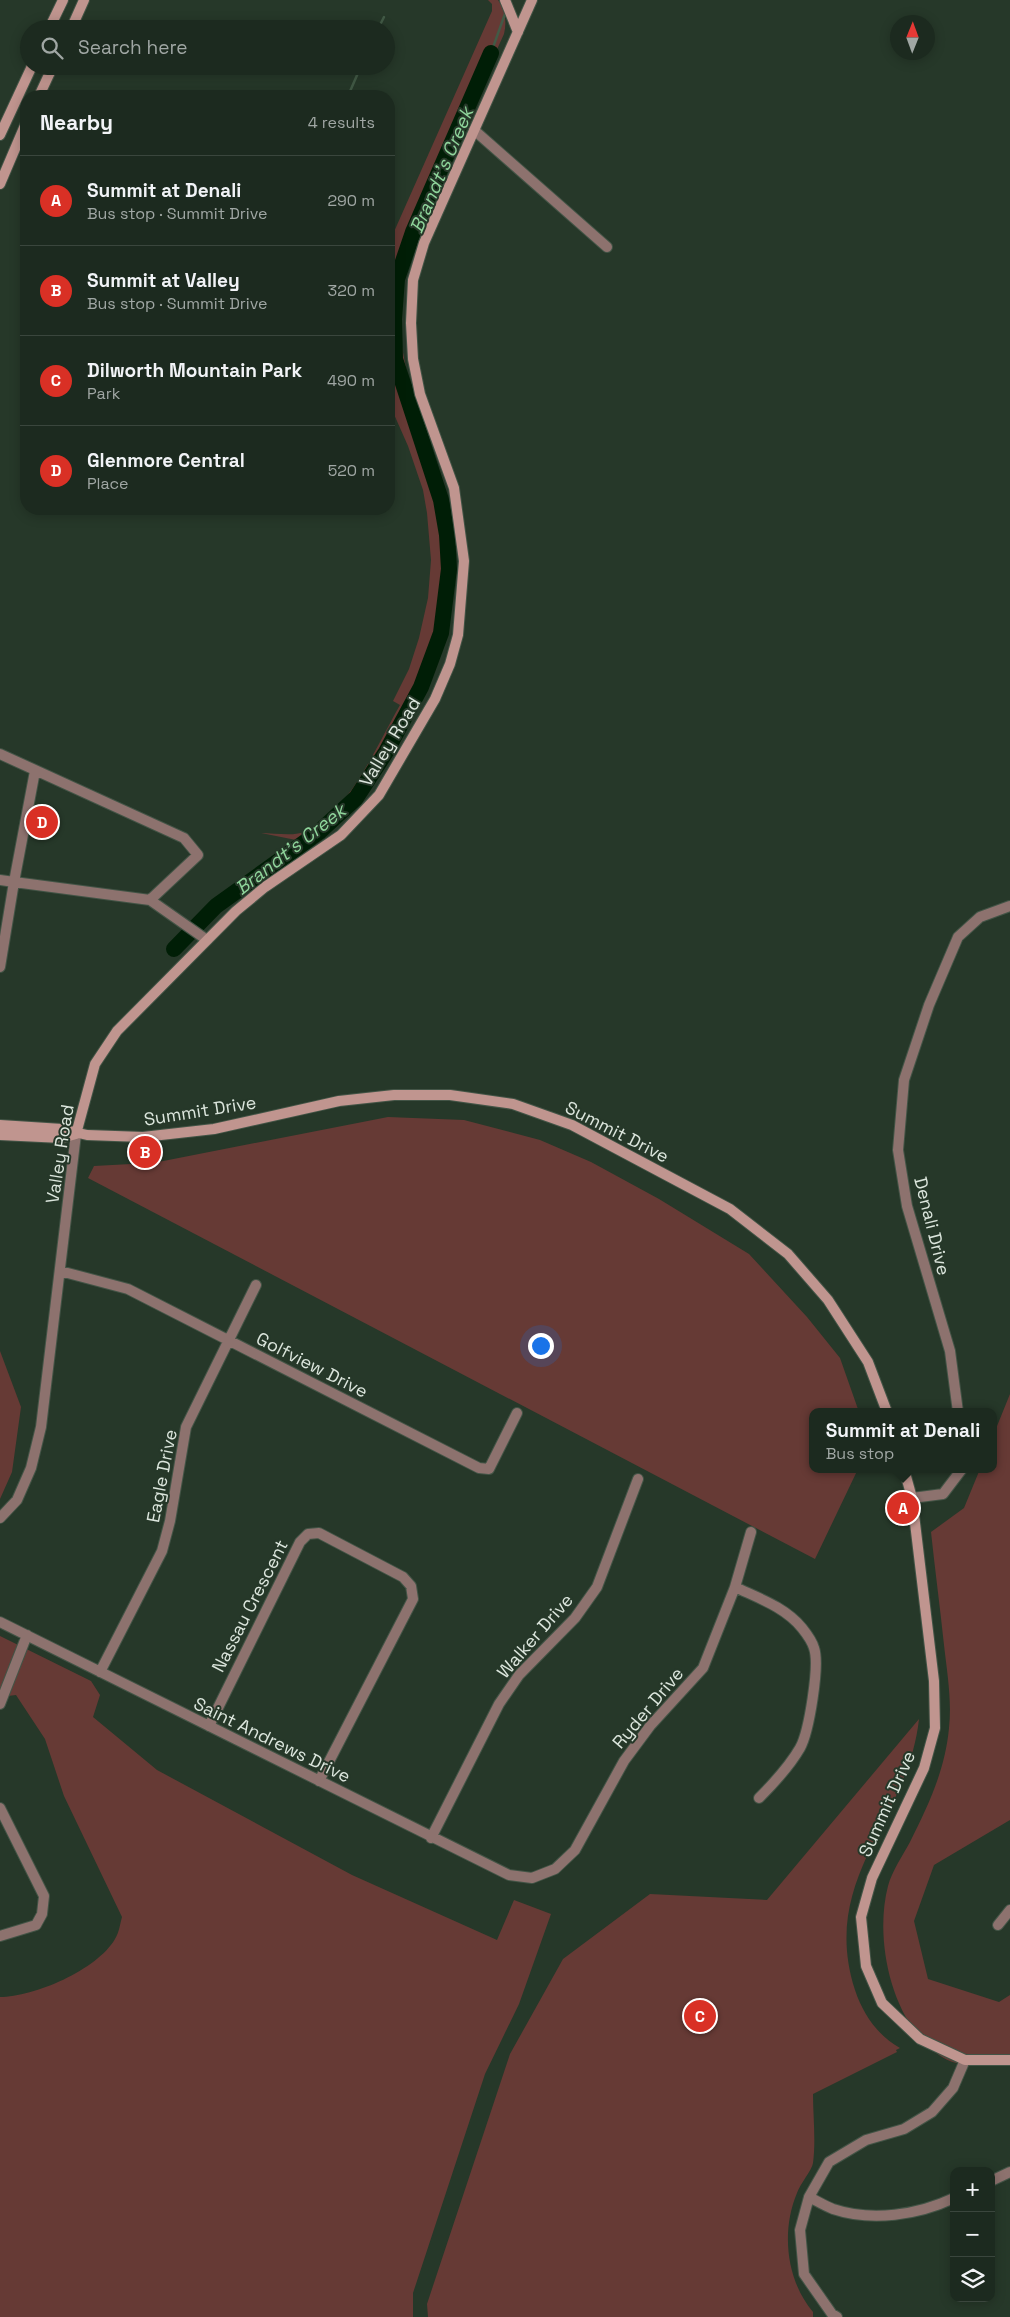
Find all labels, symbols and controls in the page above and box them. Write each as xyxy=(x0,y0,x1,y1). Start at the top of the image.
north arrow xyxy=(890,15,935,60)
search box xyxy=(20,20,395,75)
icon: search xyxy=(38,34,66,62)
text: Search here xyxy=(78,35,188,60)
water label: Brandt's Creek xyxy=(404,101,480,237)
text: Nearby xyxy=(40,109,113,136)
text: 4 results xyxy=(308,112,375,133)
text: Summit at Denali xyxy=(87,178,241,203)
text: A xyxy=(51,190,61,211)
text: 290 m xyxy=(327,190,375,211)
text: Bus stop · Summit Drive xyxy=(87,203,267,224)
text: Summit at Valley xyxy=(87,268,240,293)
text: B xyxy=(51,280,61,301)
text: 320 m xyxy=(328,280,375,301)
text: Bus stop · Summit Drive xyxy=(87,293,267,314)
text: Dilworth Mountain Park xyxy=(87,358,302,383)
text: C xyxy=(51,370,61,391)
text: 490 m xyxy=(327,370,375,391)
text: Park xyxy=(87,383,120,404)
text: Glenmore Central xyxy=(87,448,245,473)
text: D xyxy=(51,460,61,481)
text: 520 m xyxy=(328,460,375,481)
text: Place xyxy=(87,473,129,494)
street label: Valley Road xyxy=(354,693,425,791)
water label: Brandt's Creek xyxy=(230,796,353,901)
pin: D xyxy=(26,803,58,841)
street label: Summit Drive xyxy=(142,1090,258,1131)
street label: Summit Drive xyxy=(561,1096,673,1168)
street label: Valley Road xyxy=(40,1103,79,1205)
pin: B xyxy=(129,1133,161,1171)
street label: Denali Drive xyxy=(909,1174,956,1277)
street label: Golfview Drive xyxy=(253,1327,372,1403)
your location xyxy=(528,1333,554,1359)
popup xyxy=(809,1408,997,1473)
text: Summit at Denali xyxy=(826,1418,980,1443)
street label: Eagle Drive xyxy=(141,1427,182,1525)
text: Bus stop xyxy=(826,1443,894,1464)
pin: A xyxy=(887,1489,919,1527)
street label: Nassau Crescent xyxy=(206,1536,293,1676)
street label: Walker Drive xyxy=(492,1589,578,1683)
street label: Ryder Drive xyxy=(607,1662,688,1753)
street label: Saint Andrews Drive xyxy=(190,1692,354,1788)
street label: Summit Drive xyxy=(853,1747,920,1860)
pin: C xyxy=(684,1997,716,2035)
map controls xyxy=(950,2167,995,2302)
button: + xyxy=(950,2167,995,2212)
button: − xyxy=(950,2212,995,2257)
button: layers xyxy=(950,2257,995,2302)

